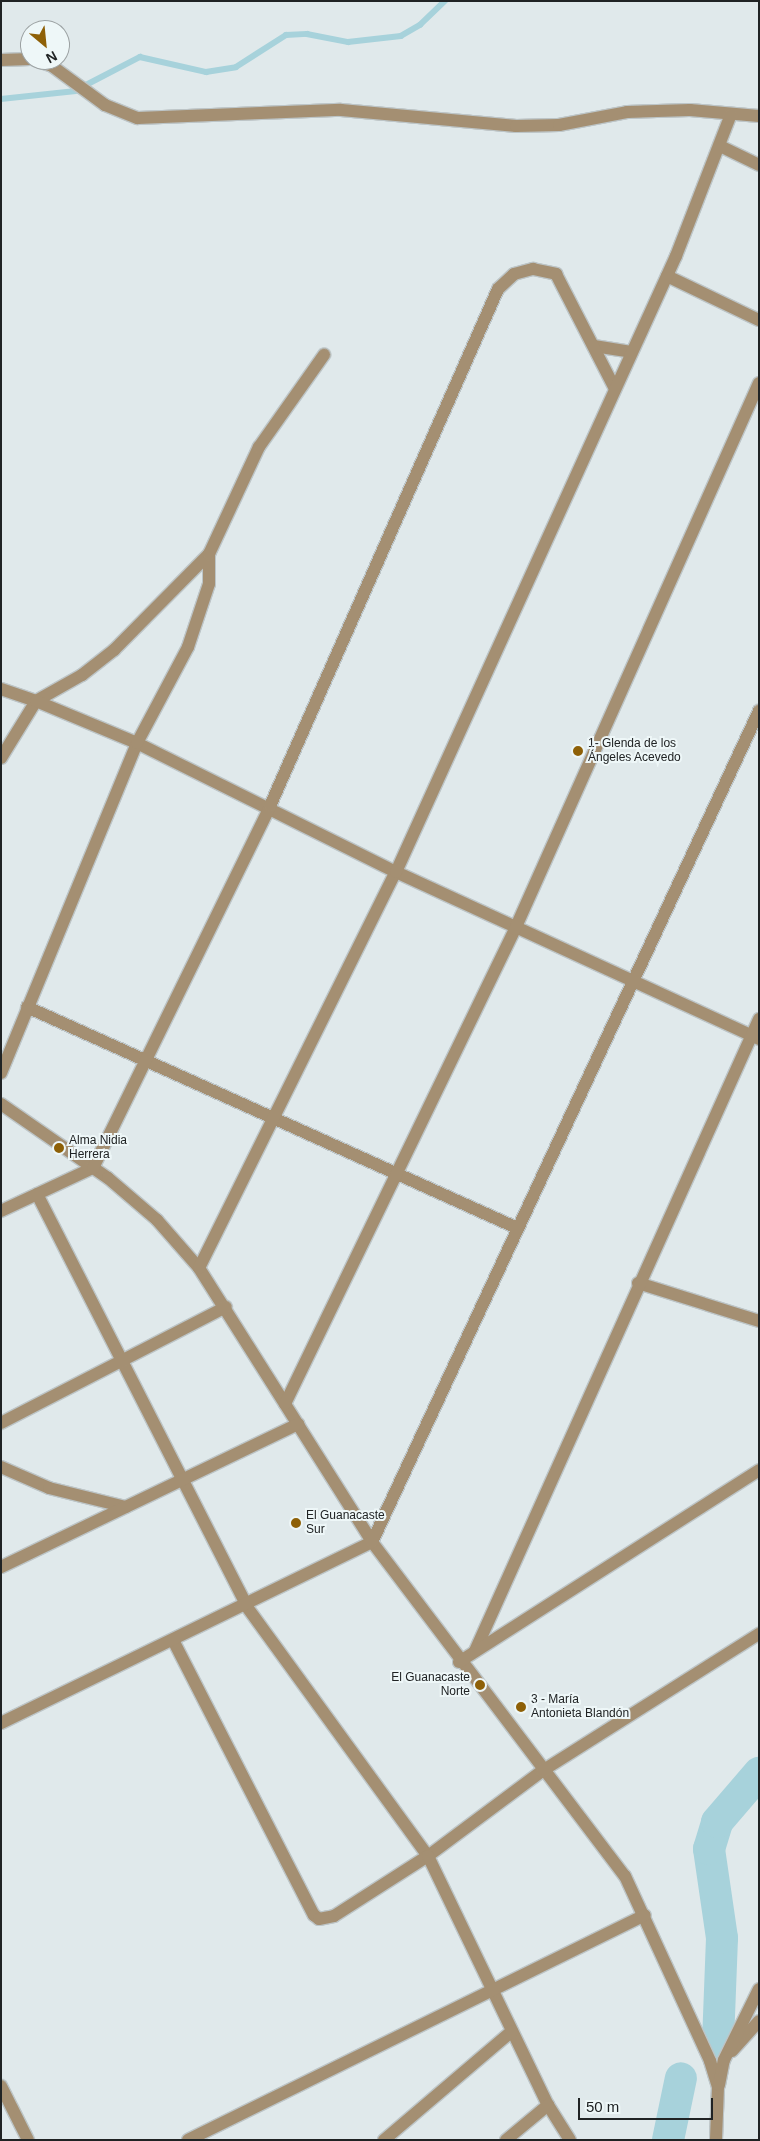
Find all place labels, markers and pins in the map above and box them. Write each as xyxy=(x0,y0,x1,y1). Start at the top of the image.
place label: 1- Glenda de los Ángeles Acevedo xyxy=(588,737,681,765)
marker: 1- Glenda de los Ángeles Acevedo xyxy=(572,745,584,757)
place label: Alma Nidia Herrera xyxy=(69,1134,127,1162)
marker: Alma Nidia Herrera xyxy=(53,1142,65,1154)
place label: El Guanacaste Sur xyxy=(306,1509,385,1537)
marker: El Guanacaste Sur xyxy=(290,1517,302,1529)
place label: El Guanacaste Norte xyxy=(391,1671,470,1699)
marker: El Guanacaste Norte xyxy=(474,1679,486,1691)
place label: 3 - María Antonieta Blandón xyxy=(531,1693,629,1721)
marker: 3 - María Antonieta Blandón xyxy=(515,1701,527,1713)

